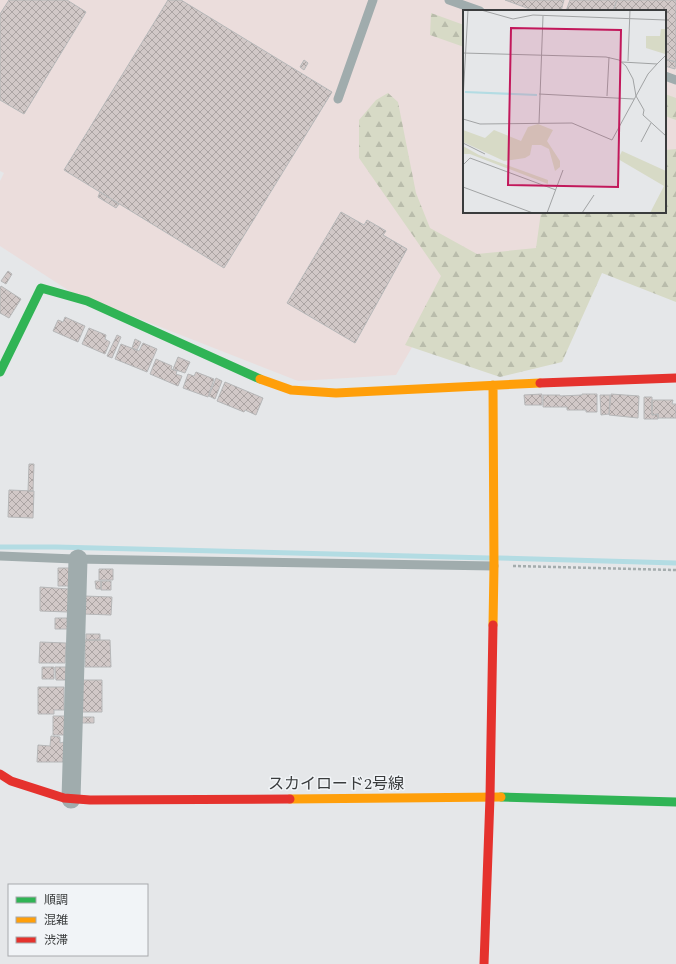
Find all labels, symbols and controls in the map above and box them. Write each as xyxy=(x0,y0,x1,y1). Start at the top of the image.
inset map xyxy=(463,10,666,213)
street label: スカイロード2号線 xyxy=(268,772,404,796)
legend xyxy=(8,884,148,956)
text: 順調 xyxy=(44,891,68,910)
text: 混雑 xyxy=(44,911,68,930)
text: 渋滞 xyxy=(44,931,68,950)

